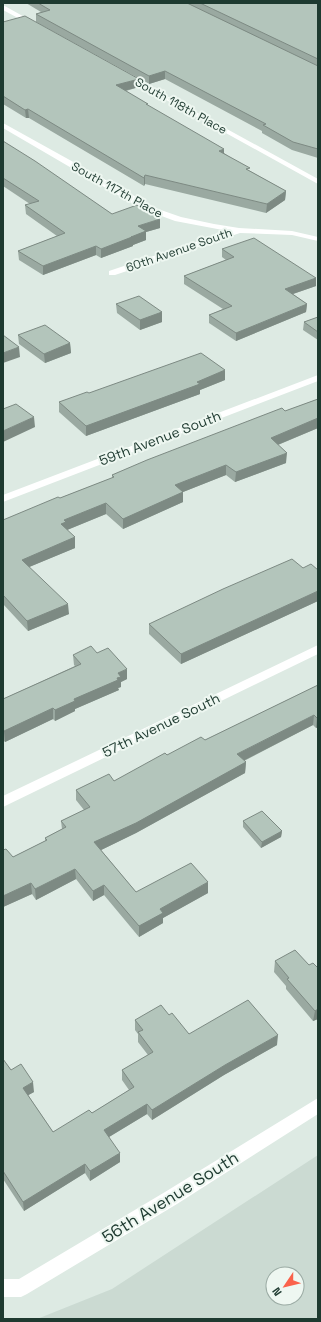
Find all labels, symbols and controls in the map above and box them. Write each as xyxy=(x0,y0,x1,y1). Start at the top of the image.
street label: South 118th Place xyxy=(132,74,230,138)
street label: South 117th Place xyxy=(69,158,165,222)
street label: 60th Avenue South xyxy=(124,224,234,276)
street label: 59th Avenue South xyxy=(96,406,224,470)
street label: 57th Avenue South xyxy=(99,689,223,761)
street label: 56th Avenue South xyxy=(98,1146,242,1248)
north arrow xyxy=(265,1266,305,1306)
text: N xyxy=(269,1285,285,1299)

